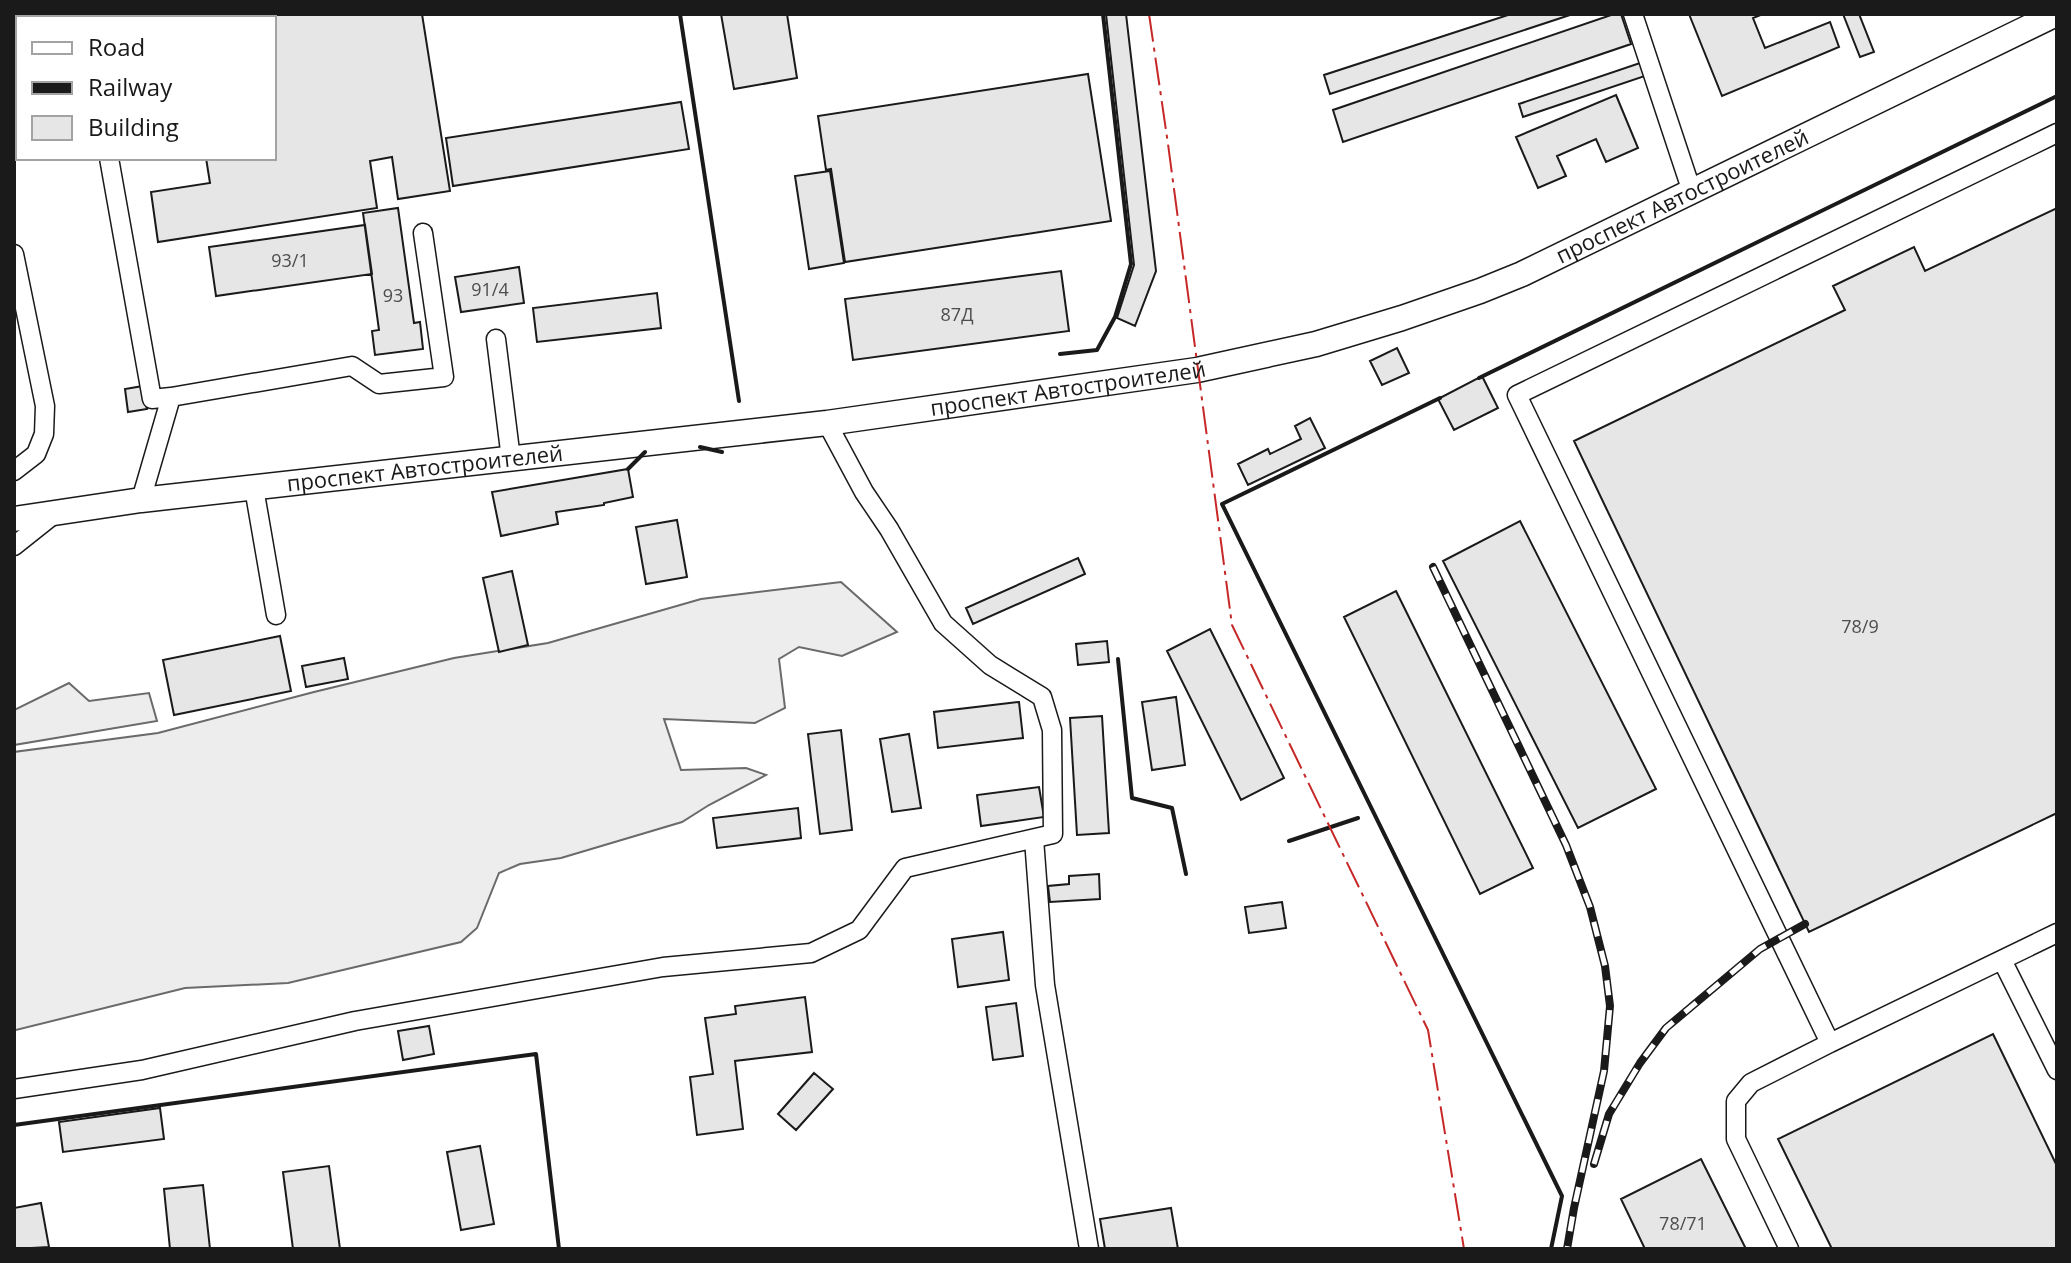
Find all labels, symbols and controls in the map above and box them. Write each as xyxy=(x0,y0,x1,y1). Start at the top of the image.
legend xyxy=(16,16,276,160)
text: Road xyxy=(88,30,145,63)
text: Railway xyxy=(88,70,173,103)
text: Building xyxy=(88,110,179,143)
street label: проспект Автостроителей xyxy=(1550,121,1813,269)
house number: 93/1 xyxy=(271,248,309,272)
house number: 91/4 xyxy=(471,277,509,301)
house number: 93 xyxy=(383,283,403,307)
house number: 87Д xyxy=(941,302,973,326)
street label: проспект Автостроителей xyxy=(928,353,1208,422)
street label: проспект Автостроителей xyxy=(285,437,564,498)
house number: 78/9 xyxy=(1841,614,1879,638)
house number: 78/71 xyxy=(1659,1211,1707,1235)

